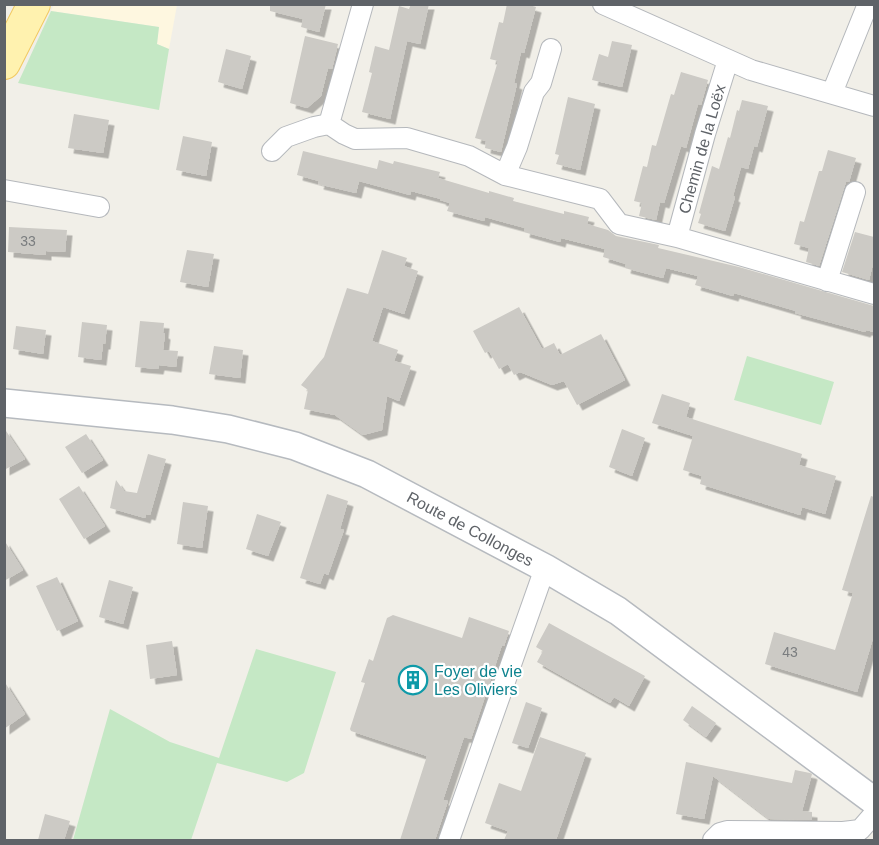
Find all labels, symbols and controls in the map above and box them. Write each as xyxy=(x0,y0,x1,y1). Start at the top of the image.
street label: Chemin de la Loëx xyxy=(675,83,729,215)
house number: 33 xyxy=(20,233,36,249)
street label: Route de Collonges xyxy=(404,489,536,569)
house number: 43 xyxy=(782,644,798,660)
place label: Foyer de vie Les Oliviers xyxy=(434,663,522,698)
building icon: Foyer de vie Les Oliviers xyxy=(397,664,429,696)

